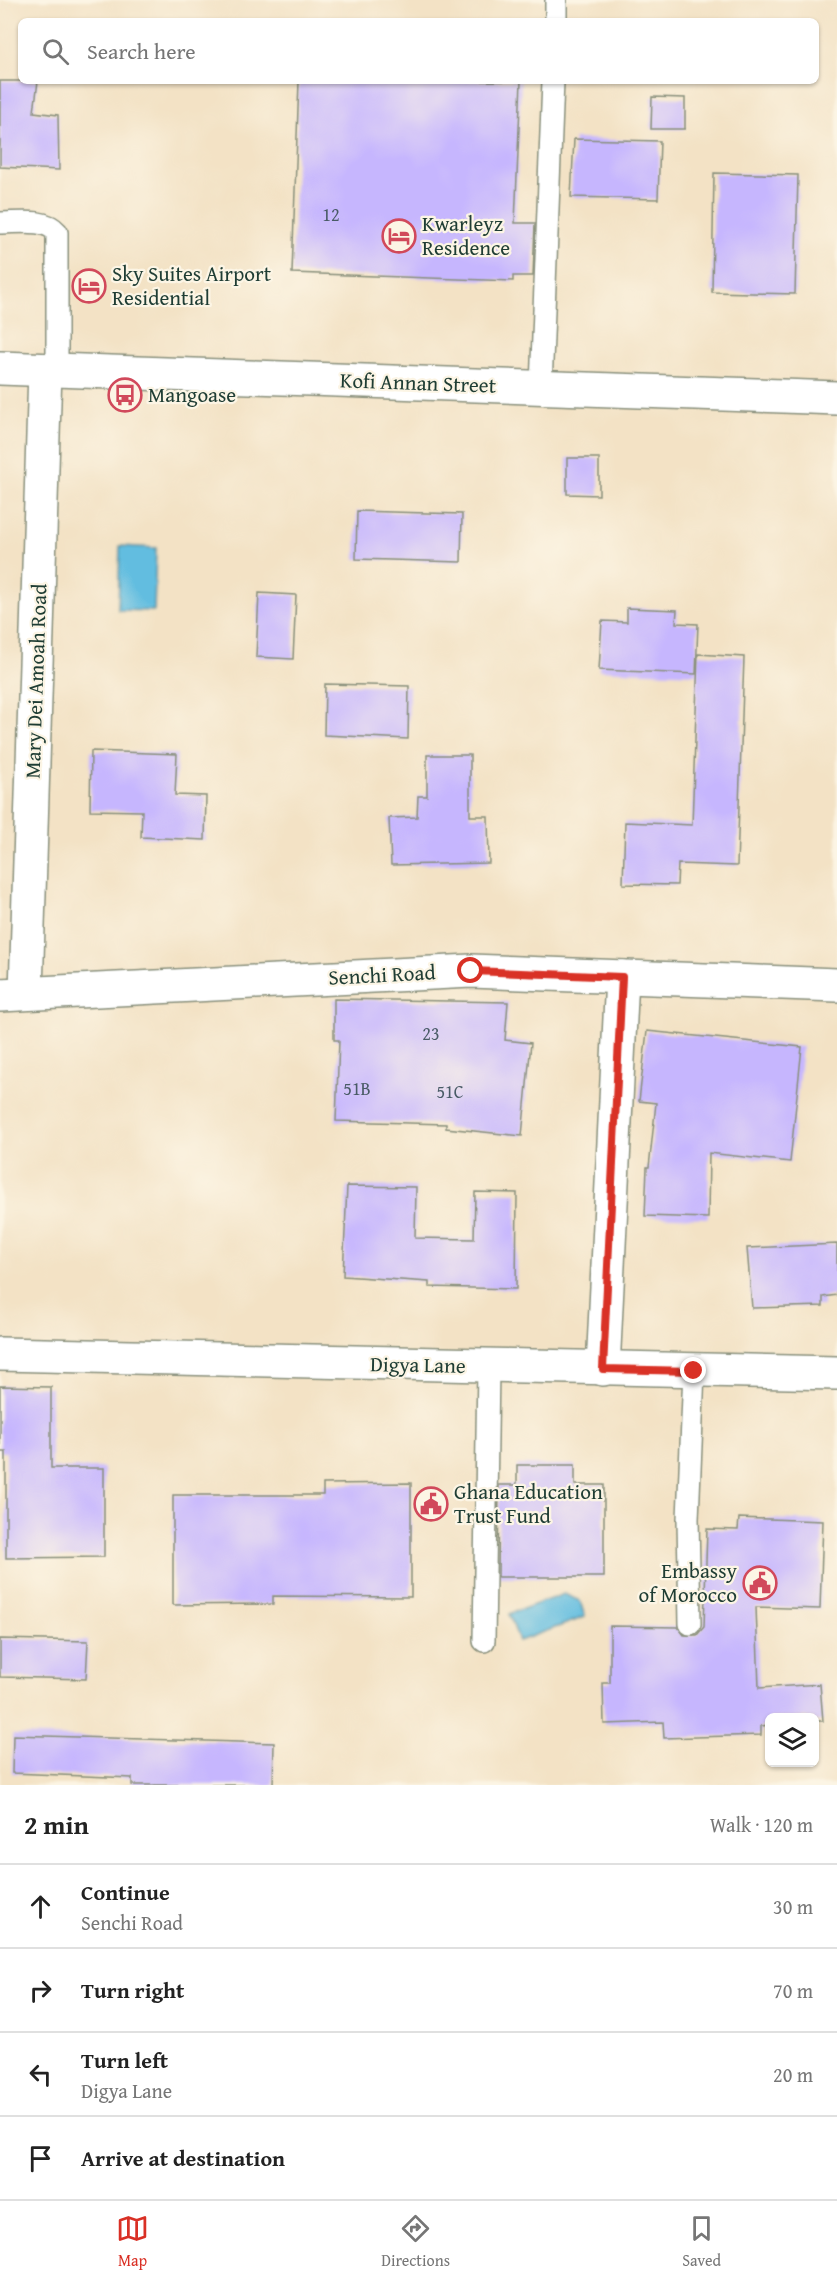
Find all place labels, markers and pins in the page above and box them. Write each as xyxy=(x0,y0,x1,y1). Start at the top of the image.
place label: Kwarleyz Residence xyxy=(422,208,510,263)
hotel icon: Kwarleyz Residence xyxy=(381,218,417,254)
place label: Sky Suites Airport Residential xyxy=(112,258,272,313)
hotel icon: Sky Suites Airport Residential xyxy=(71,268,107,304)
bus stop icon: Mangoase xyxy=(107,377,143,413)
place label: Mangoase xyxy=(148,379,236,410)
place label: Ghana Education Trust Fund xyxy=(454,1476,603,1531)
public building icon: Ghana Education Trust Fund xyxy=(413,1486,449,1522)
place label: Embassy of Morocco xyxy=(639,1555,738,1610)
public building icon: Embassy of Morocco xyxy=(742,1565,778,1601)

